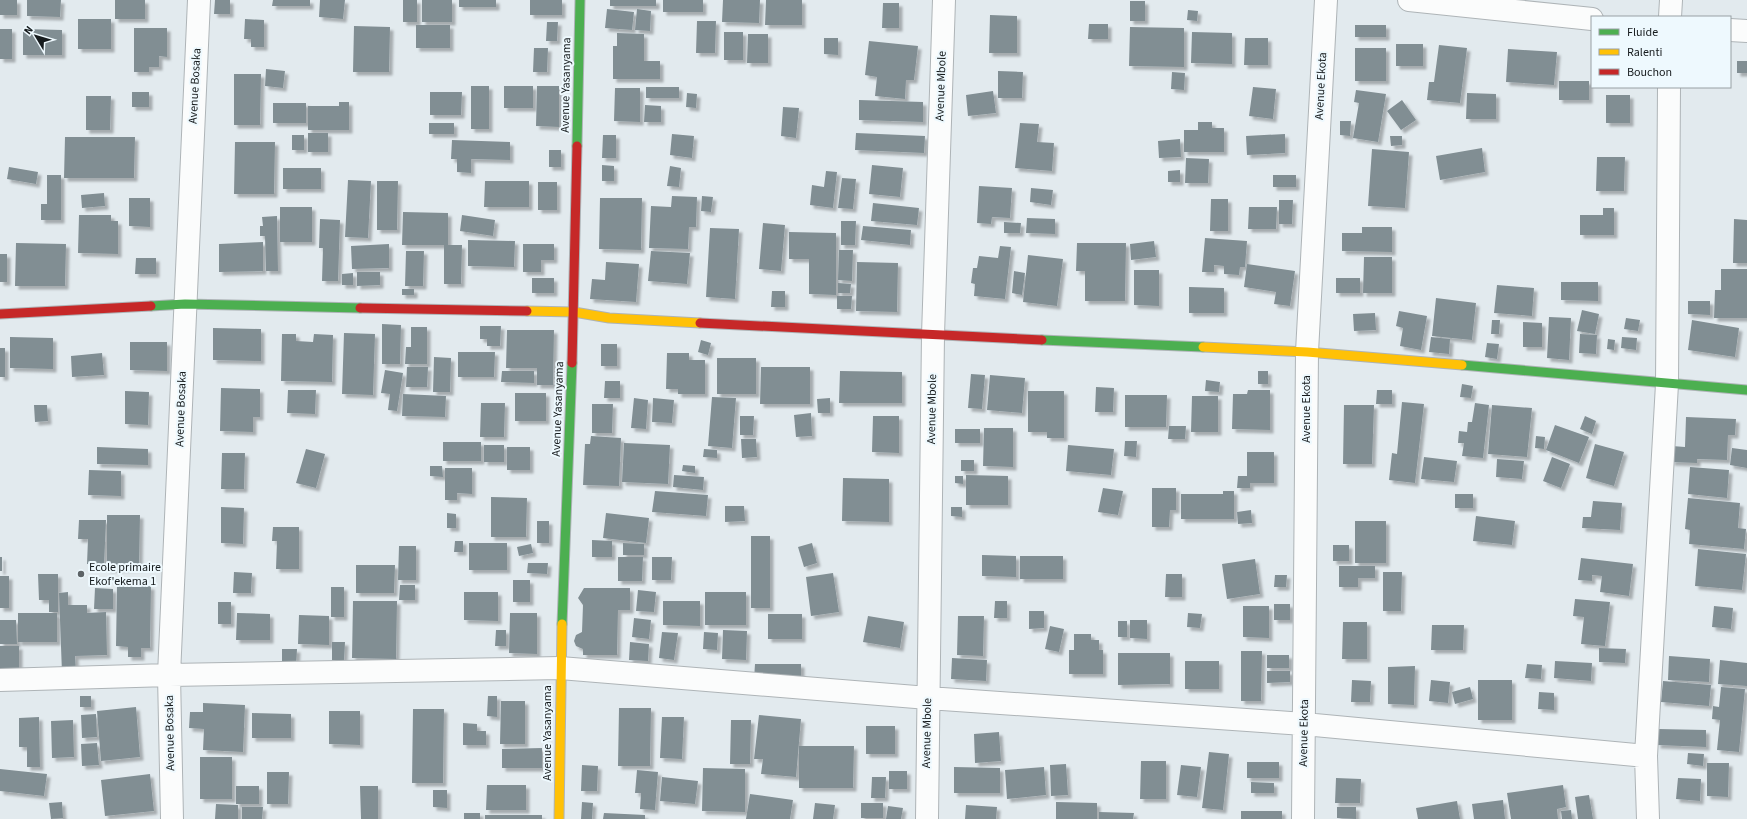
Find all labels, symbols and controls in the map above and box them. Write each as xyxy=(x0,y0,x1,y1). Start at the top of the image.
north arrow xyxy=(16,16,56,56)
legend xyxy=(1591,16,1731,88)
text: N xyxy=(20,23,37,38)
text: Fluide xyxy=(1627,24,1658,41)
street label: Avenue Yasanyama xyxy=(557,37,575,133)
text: Ralenti xyxy=(1627,44,1662,61)
street label: Avenue Bosaka xyxy=(185,48,205,124)
street label: Avenue Mbole xyxy=(931,51,951,121)
street label: Avenue Ekota xyxy=(1311,52,1331,120)
text: Bouchon xyxy=(1627,64,1672,81)
street label: Avenue Yasanyama xyxy=(548,361,568,457)
street label: Avenue Bosaka xyxy=(171,371,191,447)
street label: Avenue Mbole xyxy=(923,374,941,444)
street label: Avenue Ekota xyxy=(1298,375,1315,443)
place label: Ecole primaire Ekof'ekema 1 xyxy=(89,559,161,590)
marker: Ecole primaire Ekof'ekema 1 xyxy=(76,569,86,579)
street label: Avenue Yasanyama xyxy=(539,685,556,781)
street label: Avenue Bosaka xyxy=(161,695,179,771)
street label: Avenue Mbole xyxy=(918,698,936,768)
street label: Avenue Ekota xyxy=(1295,699,1313,767)

